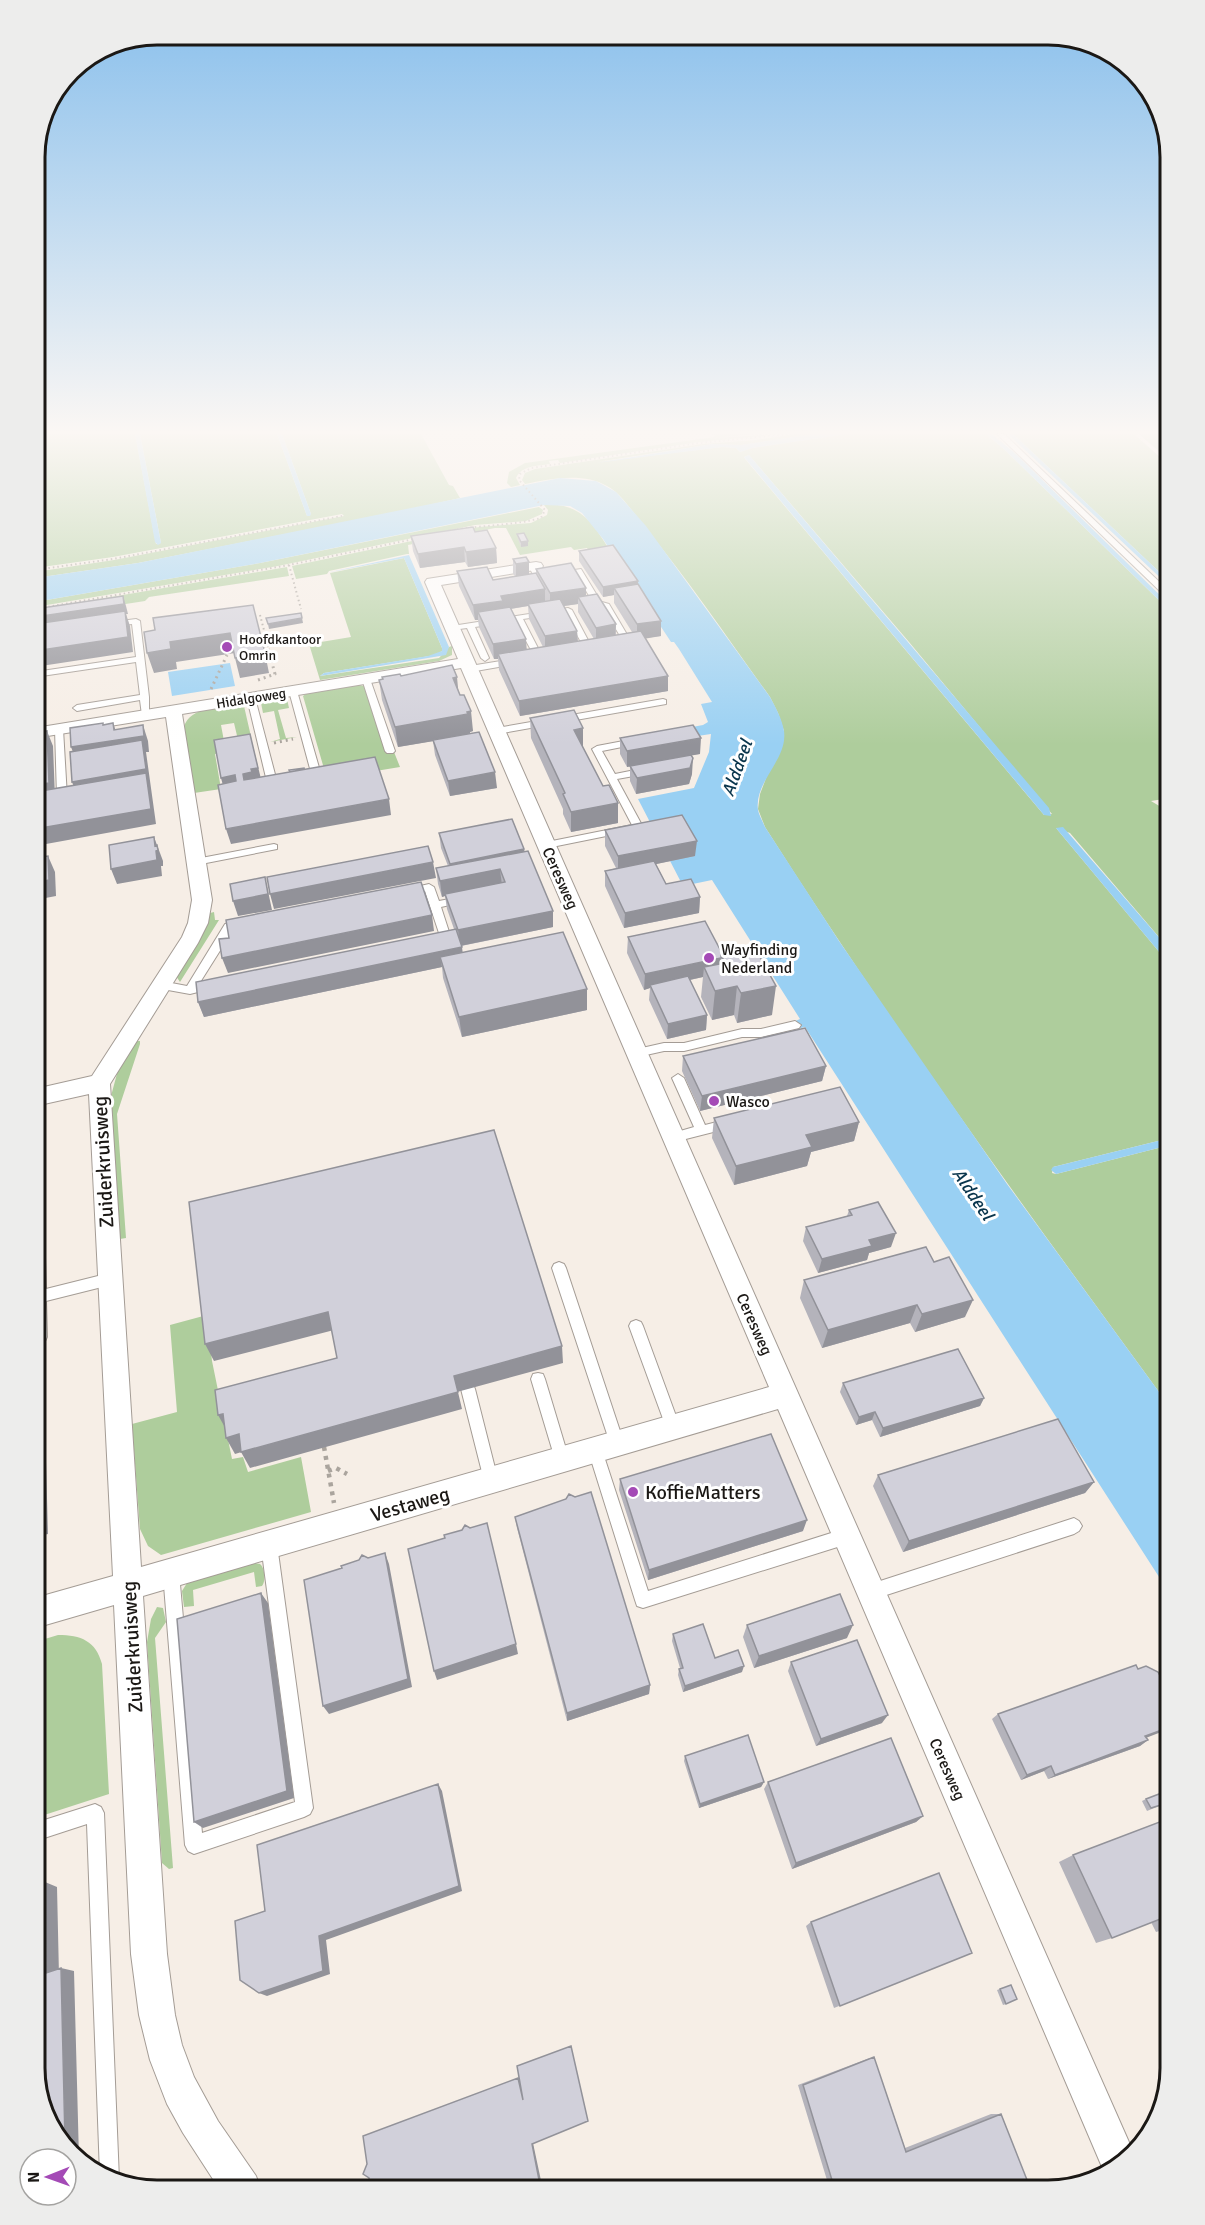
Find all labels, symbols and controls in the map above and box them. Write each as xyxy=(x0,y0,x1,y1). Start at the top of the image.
place label: Hoofdkantoor Omrin xyxy=(239,631,322,664)
marker: Hoofdkantoor Omrin xyxy=(220,640,234,654)
street label: Hidalgoweg xyxy=(215,685,287,712)
water label: Alddeel xyxy=(717,735,758,799)
street label: Ceresweg xyxy=(538,844,583,913)
place label: Wayfinding Nederland xyxy=(721,940,798,978)
marker: Wayfinding Nederland xyxy=(702,951,716,965)
place label: Wasco xyxy=(726,1092,770,1112)
marker: Wasco xyxy=(707,1094,721,1108)
street label: Zuiderkruisweg xyxy=(88,1095,119,1229)
water label: Alddeel xyxy=(948,1164,999,1226)
street label: Ceresweg xyxy=(732,1290,777,1359)
place label: KoffieMatters xyxy=(645,1480,761,1505)
street label: Vestaweg xyxy=(368,1481,452,1528)
marker: KoffieMatters xyxy=(626,1485,640,1499)
street label: Zuiderkruisweg xyxy=(117,1580,148,1714)
street label: Ceresweg xyxy=(925,1735,970,1804)
north arrow xyxy=(18,2147,78,2207)
text: N xyxy=(24,2172,44,2183)

